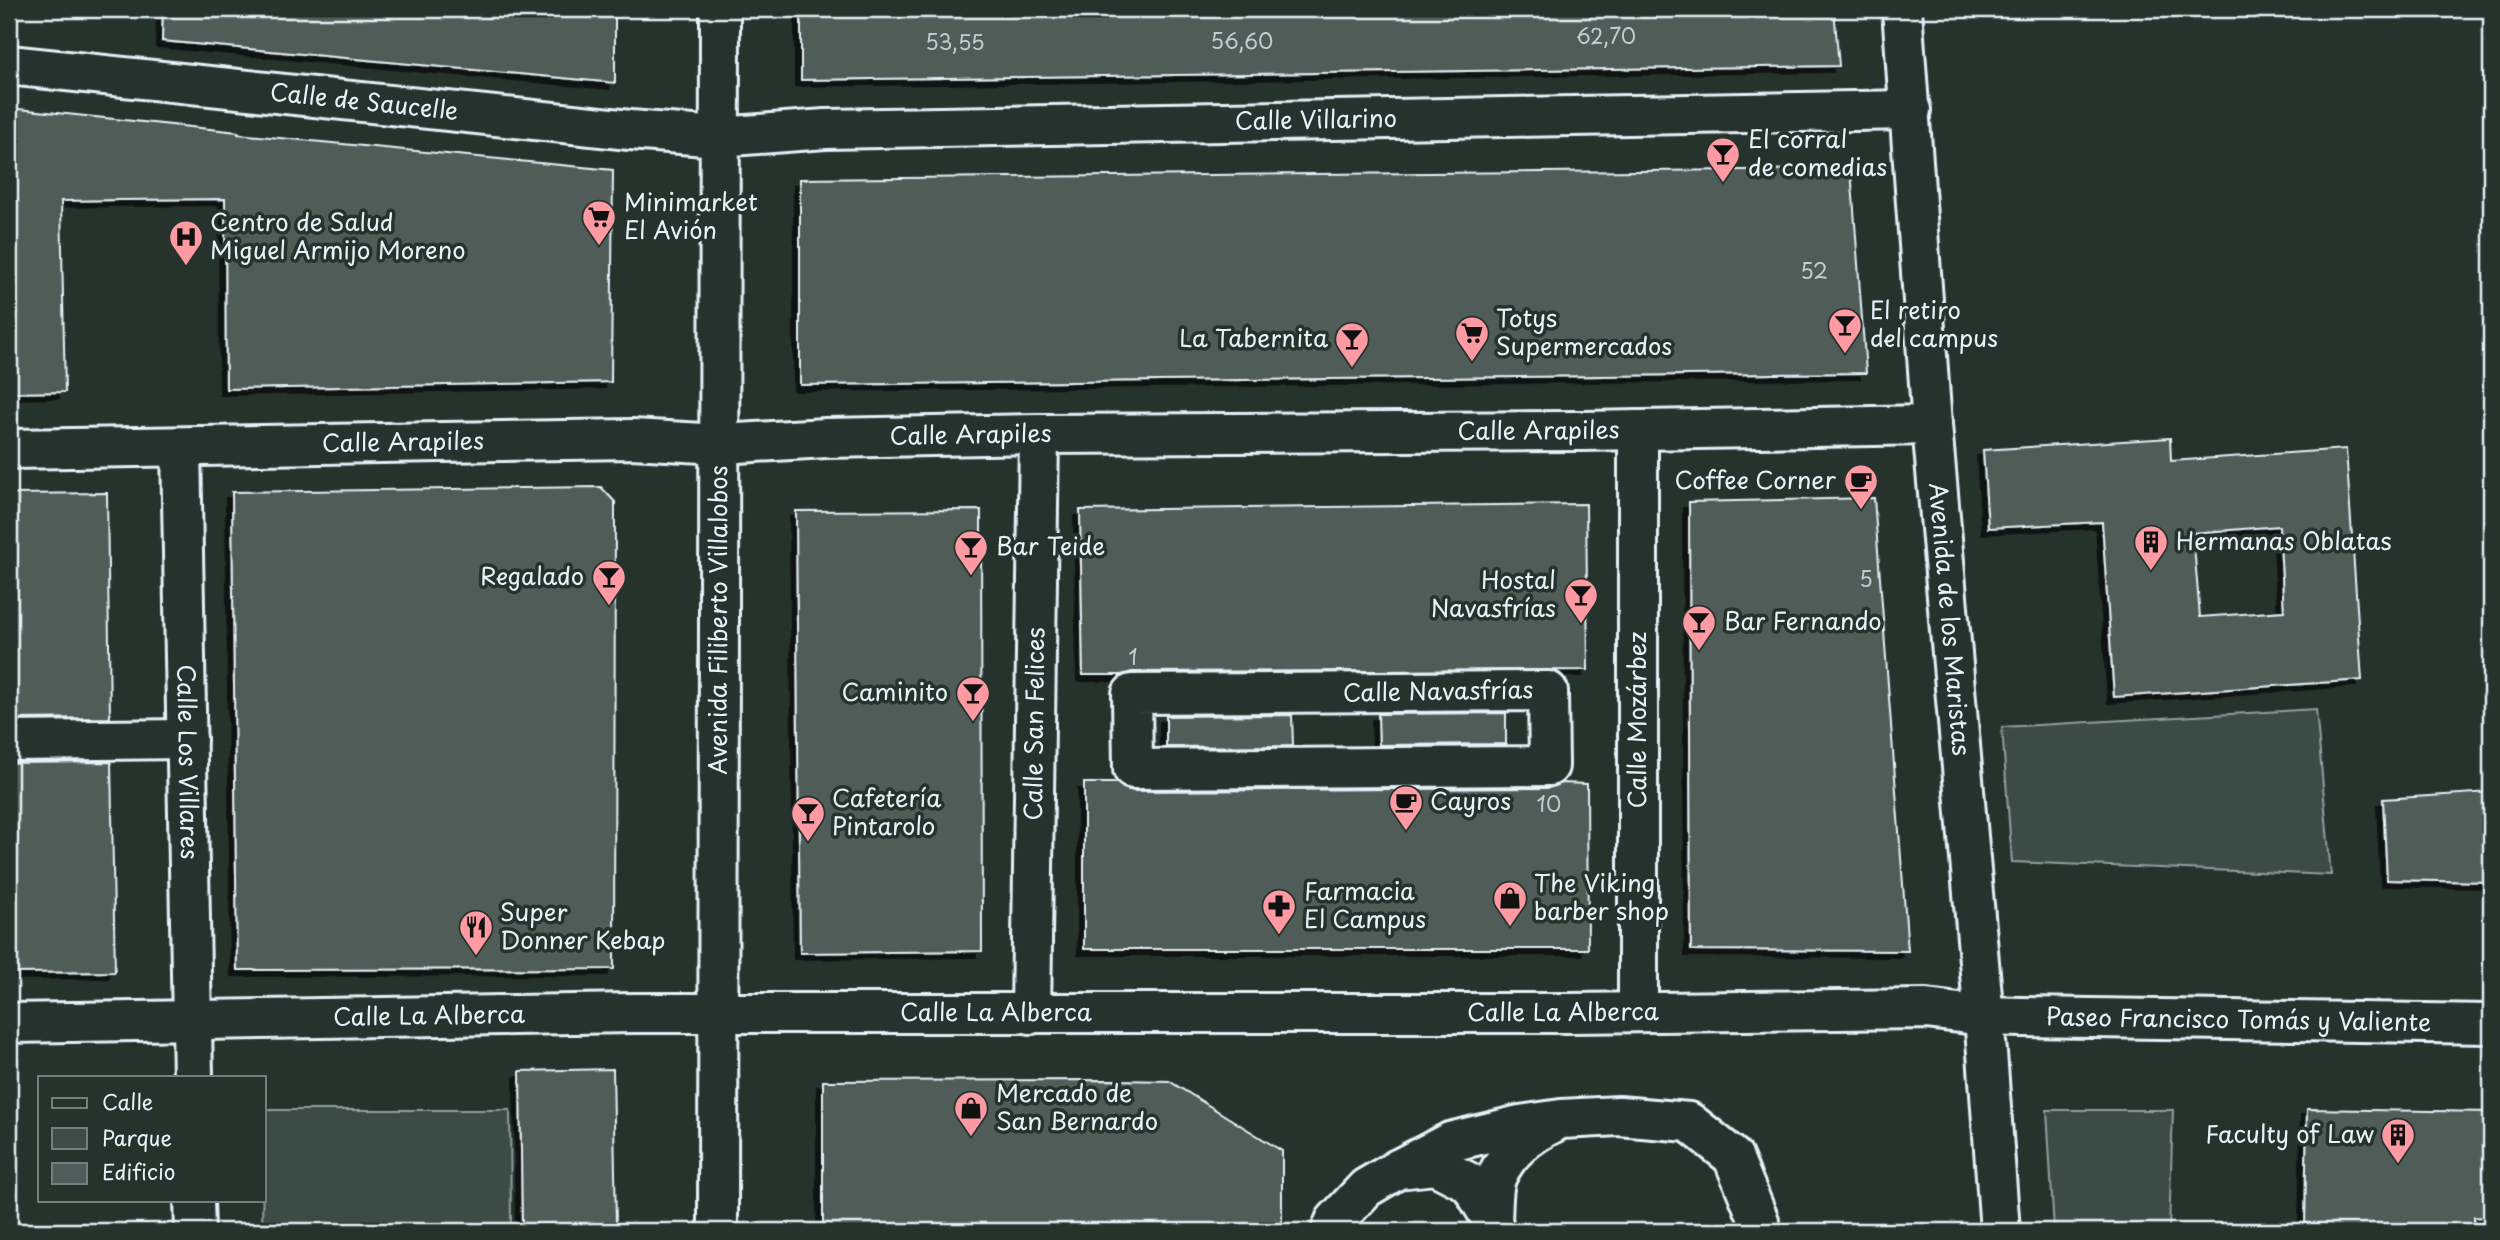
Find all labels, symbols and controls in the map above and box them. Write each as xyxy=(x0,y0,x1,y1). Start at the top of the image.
house number: 62,70 xyxy=(1576,19,1636,51)
house number: 56,60 xyxy=(1211,24,1273,56)
house number: 53,55 xyxy=(925,25,985,57)
street label: Calle de Saucelle xyxy=(268,72,460,128)
street label: Calle Villarino xyxy=(1235,99,1397,138)
place label: El corral de comedias xyxy=(1748,120,1887,184)
bar icon: El corral de comedias xyxy=(1704,135,1742,184)
place label: Minimarket El Avión xyxy=(624,183,758,247)
supermarket icon: Minimarket El Avión xyxy=(580,198,618,247)
place label: Centro de Salud Miguel Armijo Moreno xyxy=(210,203,466,267)
hospital icon: Centro de Salud Miguel Armijo Moreno xyxy=(167,218,205,267)
house number: 52 xyxy=(1800,254,1828,286)
place label: El retiro del campus xyxy=(1870,291,1998,355)
place label: Totys Supermercados xyxy=(1496,299,1672,363)
bar icon: El retiro del campus xyxy=(1826,306,1864,355)
supermarket icon: Totys Supermercados xyxy=(1453,314,1491,363)
place label: La Tabernita xyxy=(1179,319,1328,355)
bar icon: La Tabernita xyxy=(1333,320,1371,369)
street label: Calle Arapiles xyxy=(1457,410,1620,448)
street label: Calle Arapiles xyxy=(889,414,1052,453)
street label: Calle Arapiles xyxy=(322,421,484,460)
place label: Coffee Corner xyxy=(1674,461,1837,497)
cafe icon: Coffee Corner xyxy=(1842,462,1880,511)
street label: Avenida Filiberto Villalobos xyxy=(699,465,735,775)
street label: Avenida de los Maristas xyxy=(1921,481,1981,757)
place label: Hermanas Oblatas xyxy=(2176,522,2392,558)
building icon: Hermanas Oblatas xyxy=(2132,523,2170,572)
place label: Bar Teide xyxy=(996,527,1105,563)
bar icon: Bar Teide xyxy=(952,528,990,577)
place label: Regalado xyxy=(480,557,584,593)
bar icon: Regalado xyxy=(590,558,628,607)
place label: Hostal Navasfrías xyxy=(1431,561,1556,625)
house number: 5 xyxy=(1859,562,1873,594)
bar icon: Hostal Navasfrías xyxy=(1562,576,1600,625)
place label: Bar Fernando xyxy=(1724,602,1882,638)
bar icon: Bar Fernando xyxy=(1680,603,1718,652)
street label: Calle San Felices xyxy=(1014,627,1052,821)
street label: Calle Mozárbez xyxy=(1618,632,1654,808)
house number: 1 xyxy=(1128,640,1138,672)
street label: Calle Los Villares xyxy=(169,664,209,860)
street label: Calle Navasfrías xyxy=(1342,670,1534,710)
place label: Caminito xyxy=(842,673,948,709)
bar icon: Caminito xyxy=(954,674,992,723)
place label: Cafetería Pintarolo xyxy=(832,779,941,843)
place label: Cayros xyxy=(1430,782,1511,818)
cafe icon: Cayros xyxy=(1387,783,1425,832)
house number: 10 xyxy=(1537,787,1561,819)
bar icon: Cafetería Pintarolo xyxy=(789,794,827,843)
place label: The Viking barber shop xyxy=(1534,864,1669,928)
place label: Farmacia El Campus xyxy=(1304,872,1426,936)
shop icon: The Viking barber shop xyxy=(1491,879,1529,928)
pharmacy icon: Farmacia El Campus xyxy=(1260,887,1298,936)
place label: Super Donner Kebap xyxy=(500,893,665,957)
restaurant icon: Super Donner Kebap xyxy=(457,908,495,957)
street label: Calle La Alberca xyxy=(1467,992,1659,1029)
street label: Calle La Alberca xyxy=(900,993,1092,1029)
street label: Calle La Alberca xyxy=(333,995,525,1034)
street label: Paseo Francisco Tomás y Valiente xyxy=(2045,997,2431,1039)
place label: Mercado de San Bernardo xyxy=(996,1074,1158,1138)
legend xyxy=(38,1076,266,1202)
text: Calle xyxy=(102,1085,153,1117)
shop icon: Mercado de San Bernardo xyxy=(952,1089,990,1138)
place label: Faculty of Law xyxy=(2205,1115,2374,1151)
building icon: Faculty of Law xyxy=(2379,1116,2417,1165)
text: Parque xyxy=(102,1121,172,1153)
text: Edificio xyxy=(102,1155,175,1187)

